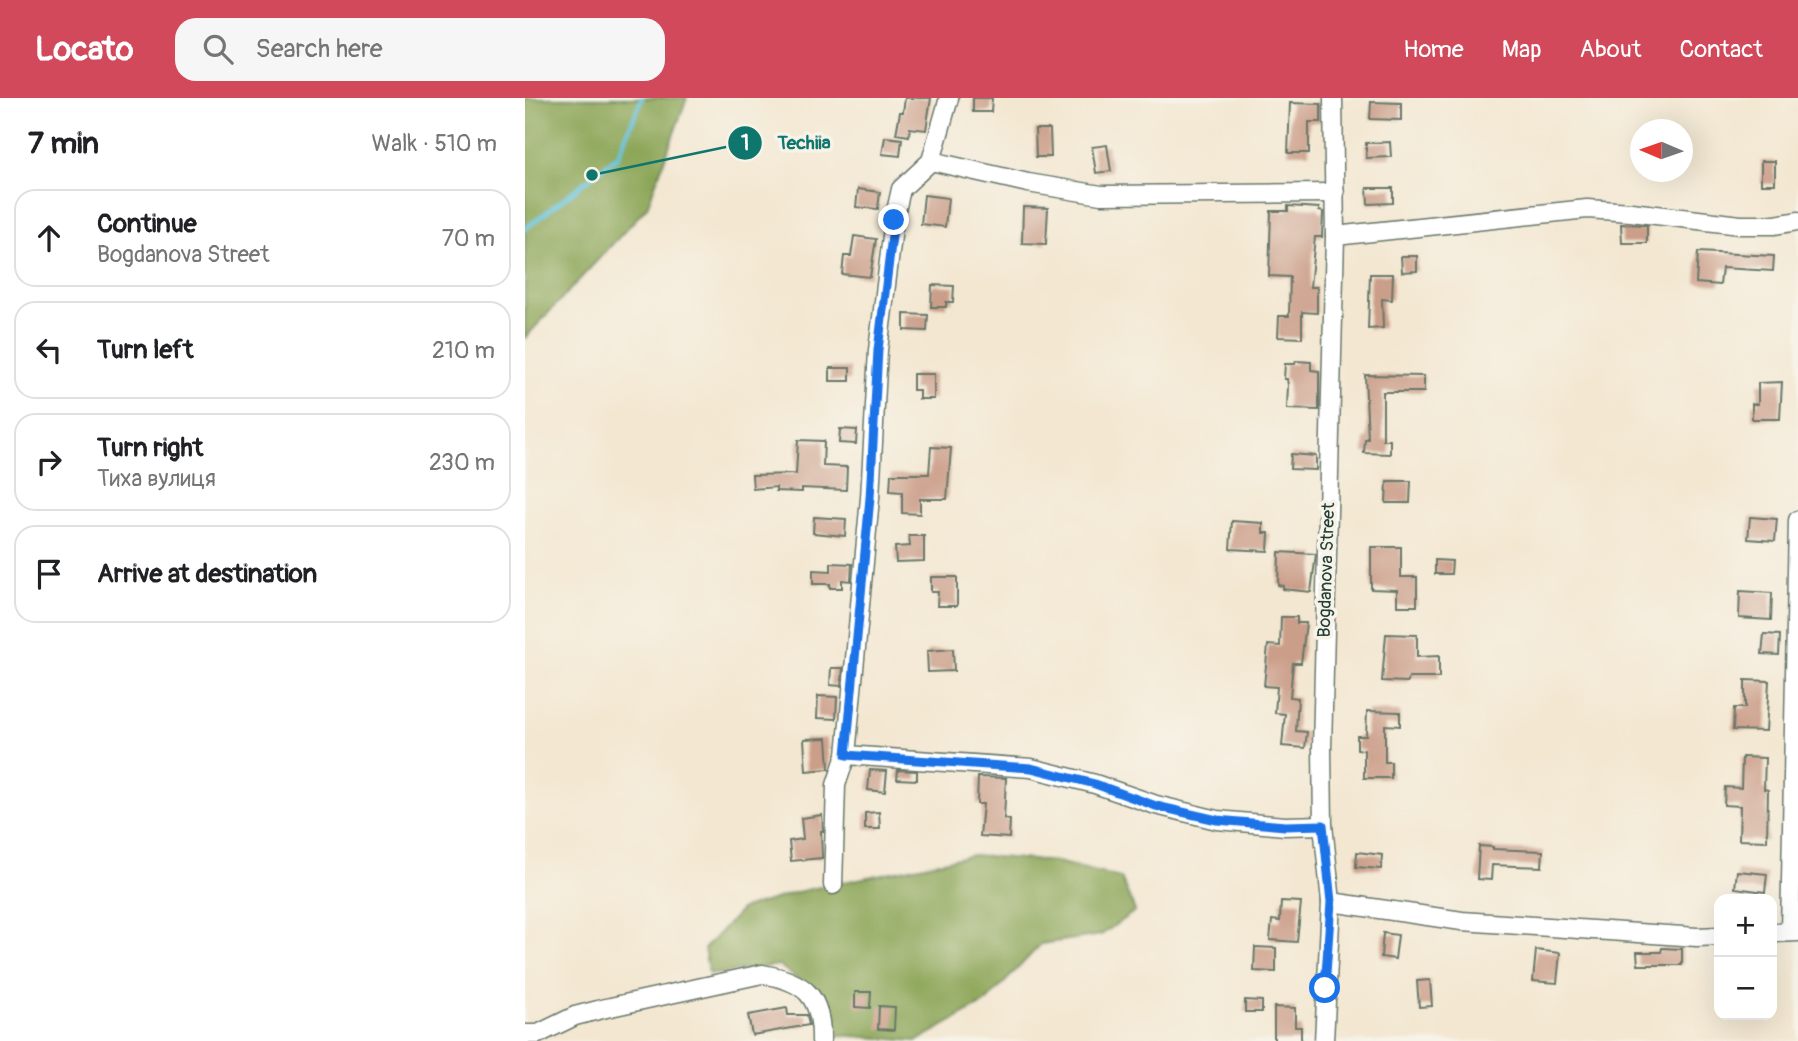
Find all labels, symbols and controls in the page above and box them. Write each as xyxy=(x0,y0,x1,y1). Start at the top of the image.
search box xyxy=(175,18,665,81)
text: Locato xyxy=(35,29,133,70)
icon: search xyxy=(199,30,237,68)
text: Search here xyxy=(255,33,382,65)
text: Home xyxy=(1403,35,1464,64)
text: Map xyxy=(1502,35,1542,64)
text: About xyxy=(1580,35,1642,64)
text: Contact xyxy=(1680,35,1763,64)
north arrow xyxy=(1630,119,1693,182)
callout: Techiia xyxy=(728,123,844,163)
text: 7 min xyxy=(28,125,99,162)
text: Walk · 510 m xyxy=(372,129,497,158)
text: 1 xyxy=(741,130,749,157)
text: Techiia xyxy=(776,131,831,155)
route end xyxy=(878,204,909,235)
text: Continue xyxy=(97,208,197,240)
icon: ahead xyxy=(30,219,68,257)
text: 70 m xyxy=(442,224,495,253)
text: Bogdanova Street xyxy=(97,240,269,269)
icon: left xyxy=(30,331,68,369)
text: Turn left xyxy=(97,334,193,366)
text: 210 m xyxy=(432,336,495,365)
text: Turn right xyxy=(97,432,203,464)
icon: right xyxy=(30,443,68,481)
text: 230 m xyxy=(429,448,495,477)
text: Тиха вулиця xyxy=(97,464,216,493)
street label: Bogdanova Street xyxy=(1313,501,1340,638)
icon: arrive xyxy=(30,555,68,593)
text: Arrive at destination xyxy=(97,558,317,590)
map controls xyxy=(1714,894,1777,1020)
button: + xyxy=(1714,894,1777,957)
button: − xyxy=(1714,957,1777,1020)
route start xyxy=(1309,972,1340,1003)

